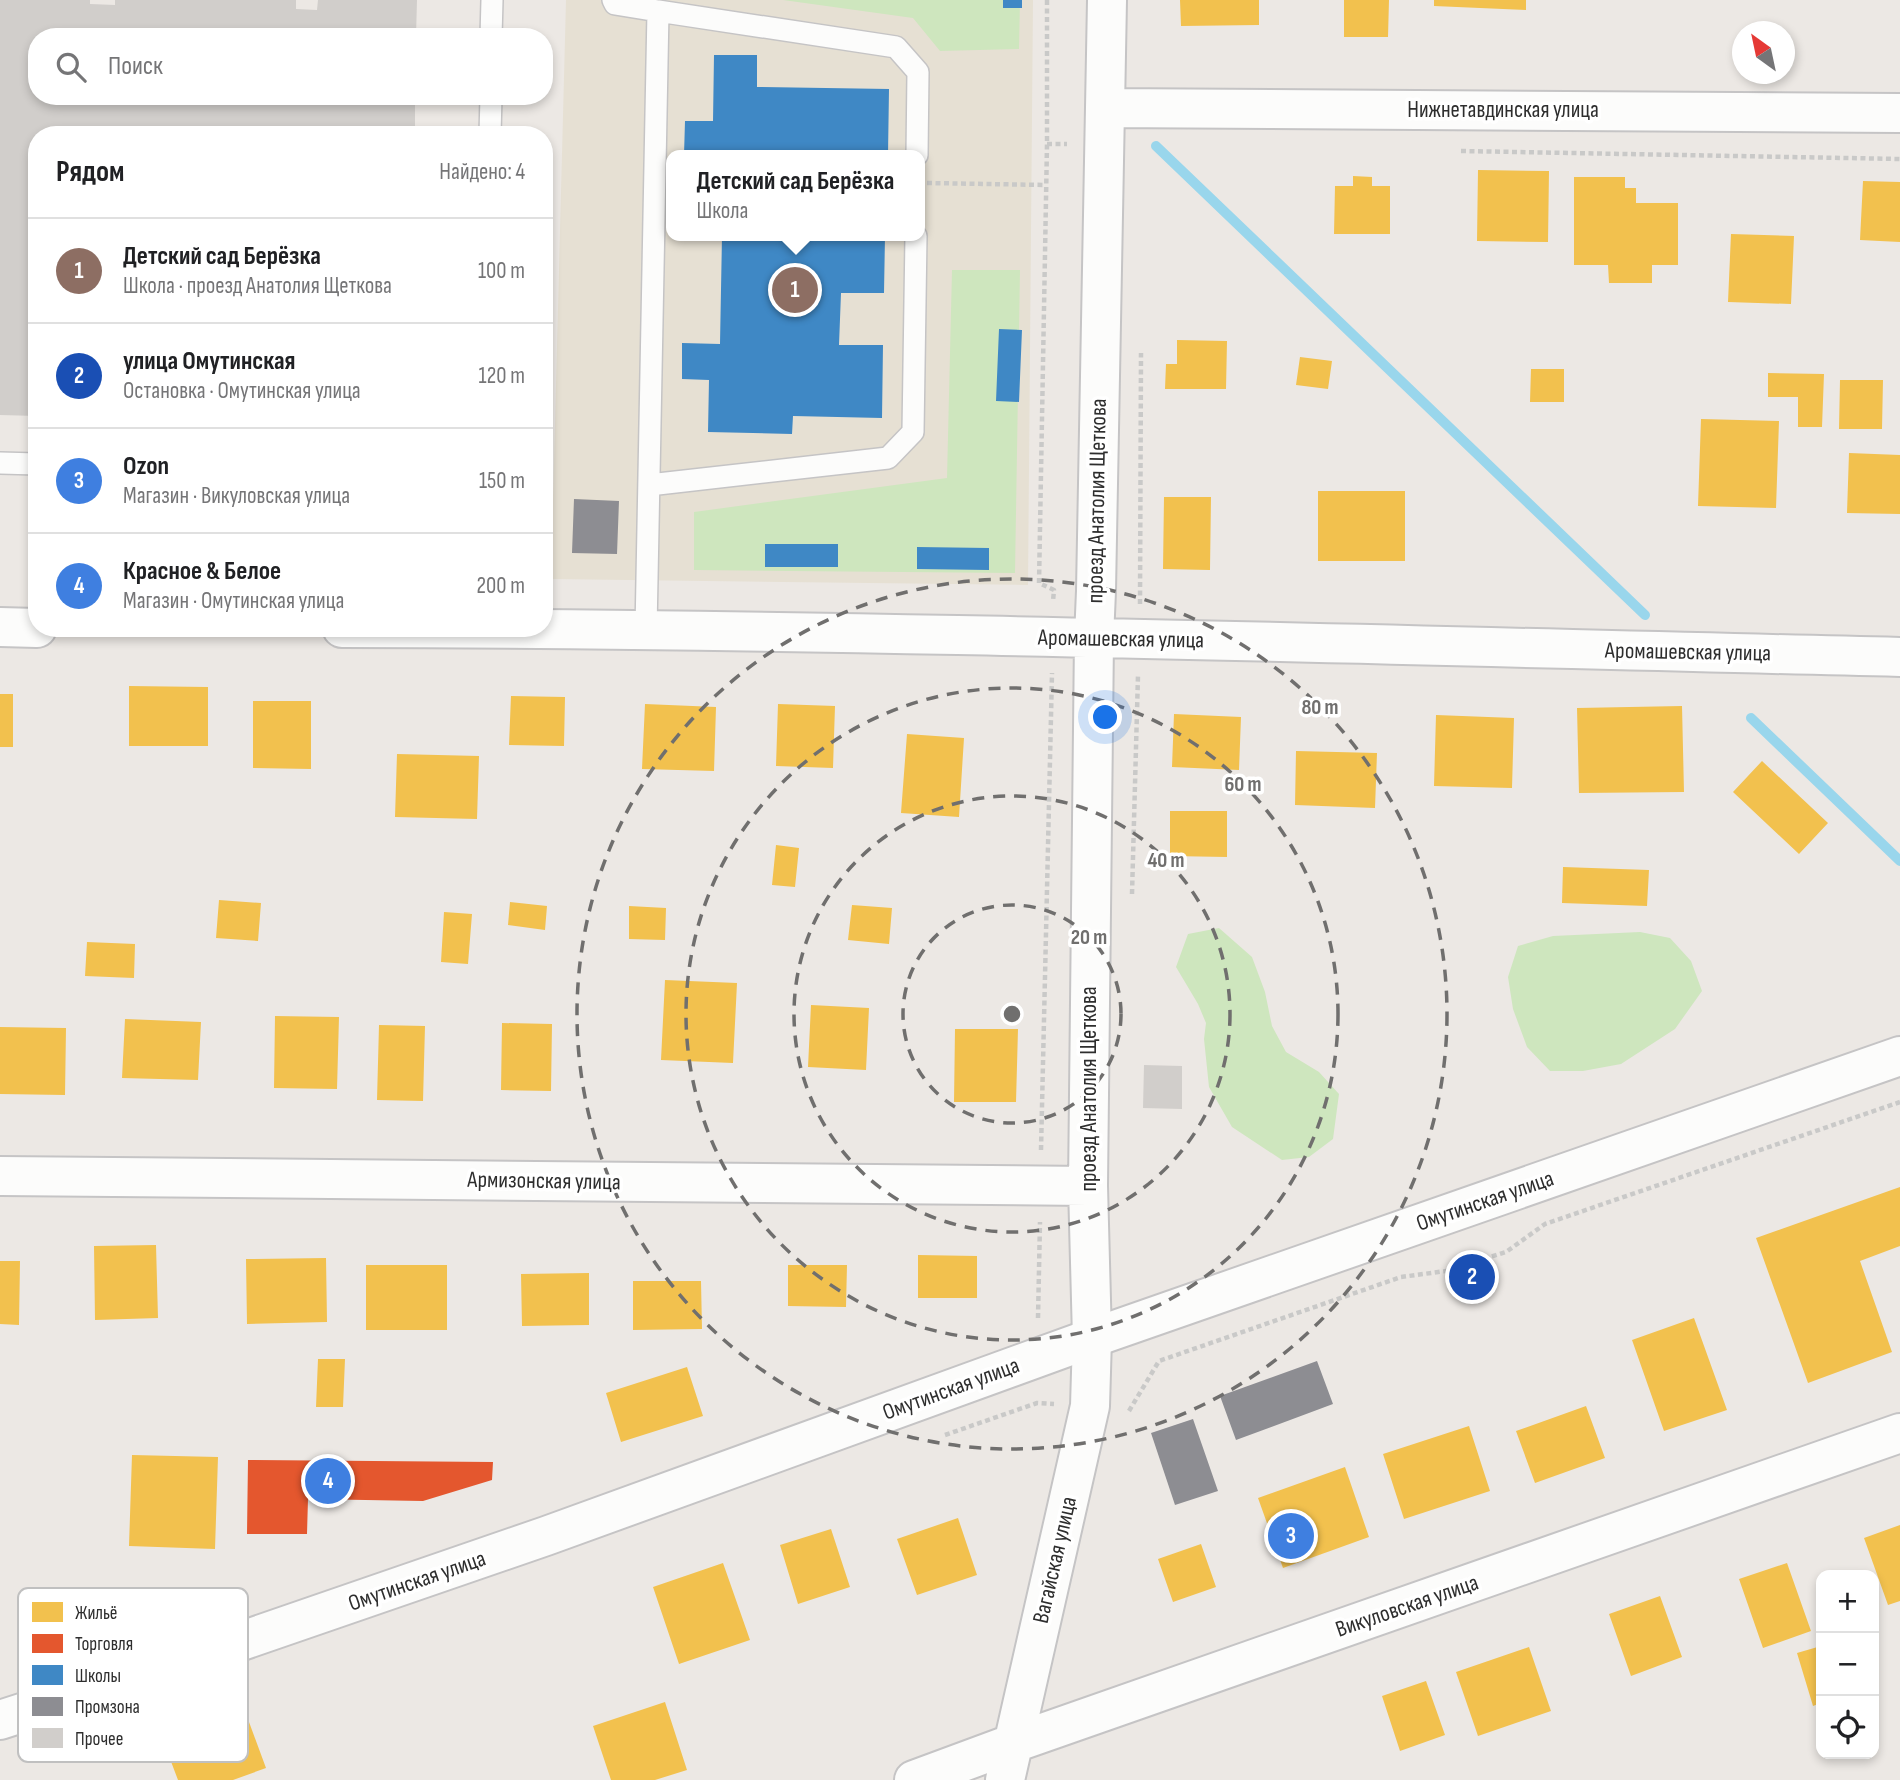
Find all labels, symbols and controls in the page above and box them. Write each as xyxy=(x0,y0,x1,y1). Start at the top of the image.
north arrow xyxy=(1732,21,1795,84)
search box xyxy=(28,28,553,105)
icon: search xyxy=(52,48,90,86)
text: Поиск xyxy=(108,51,163,82)
street label: Нижнетавдинская улица xyxy=(1407,96,1599,124)
popup xyxy=(666,150,925,241)
text: Рядом xyxy=(56,154,124,190)
text: Найдено: 4 xyxy=(439,158,525,186)
text: Детский сад Берёзка xyxy=(697,166,894,197)
text: Школа xyxy=(697,197,748,225)
text: Детский сад Берёзка xyxy=(123,241,321,272)
text: 1 xyxy=(74,257,84,285)
text: 100 m xyxy=(478,257,525,285)
pin: 1 xyxy=(772,264,818,316)
text: Школа · проезд Анатолия Щеткова xyxy=(123,272,392,300)
text: улица Омутинская xyxy=(123,346,296,377)
text: 2 xyxy=(74,362,84,390)
text: 120 m xyxy=(479,362,525,390)
text: Остановка · Омутинская улица xyxy=(123,377,361,405)
street label: проезд Анатолия Щеткова xyxy=(1081,398,1113,604)
text: Ozon xyxy=(123,451,169,482)
text: 3 xyxy=(74,467,84,495)
text: 150 m xyxy=(479,467,525,495)
text: Магазин · Викуловская улица xyxy=(123,482,350,510)
text: Красное & Белое xyxy=(123,556,281,587)
text: 4 xyxy=(74,572,84,600)
text: 200 m xyxy=(477,572,525,600)
text: Магазин · Омутинская улица xyxy=(123,587,344,615)
street label: Аромашевская улица xyxy=(1037,624,1204,654)
street label: Аромашевская улица xyxy=(1604,637,1771,667)
text: 80 m xyxy=(1301,695,1339,720)
your location xyxy=(1088,700,1122,734)
text: 60 m xyxy=(1224,772,1262,797)
text: 40 m xyxy=(1148,848,1184,873)
text: 20 m xyxy=(1071,925,1107,950)
street label: проезд Анатолия Щеткова xyxy=(1075,987,1103,1192)
centre of rings xyxy=(1000,1002,1024,1026)
street label: Омутинская улица xyxy=(1413,1164,1557,1238)
street label: Армизонская улица xyxy=(466,1166,621,1196)
pin: 2 xyxy=(1449,1251,1495,1303)
street label: Омутинская улица xyxy=(879,1351,1023,1427)
pin: 4 xyxy=(305,1455,351,1507)
street label: Вагайская улица xyxy=(1027,1494,1083,1626)
pin: 3 xyxy=(1268,1510,1314,1562)
street label: Омутинская улица xyxy=(345,1544,489,1618)
street label: Викуловская улица xyxy=(1332,1568,1482,1644)
map controls xyxy=(1816,1570,1879,1759)
button: + xyxy=(1816,1570,1879,1633)
legend xyxy=(18,1588,248,1762)
text: Жильё xyxy=(75,1602,118,1625)
text: Торговля xyxy=(75,1633,133,1656)
button: − xyxy=(1816,1633,1879,1696)
text: Школы xyxy=(75,1665,121,1688)
text: Промзона xyxy=(75,1696,140,1719)
button: locate xyxy=(1816,1696,1879,1759)
text: Прочее xyxy=(75,1728,123,1751)

